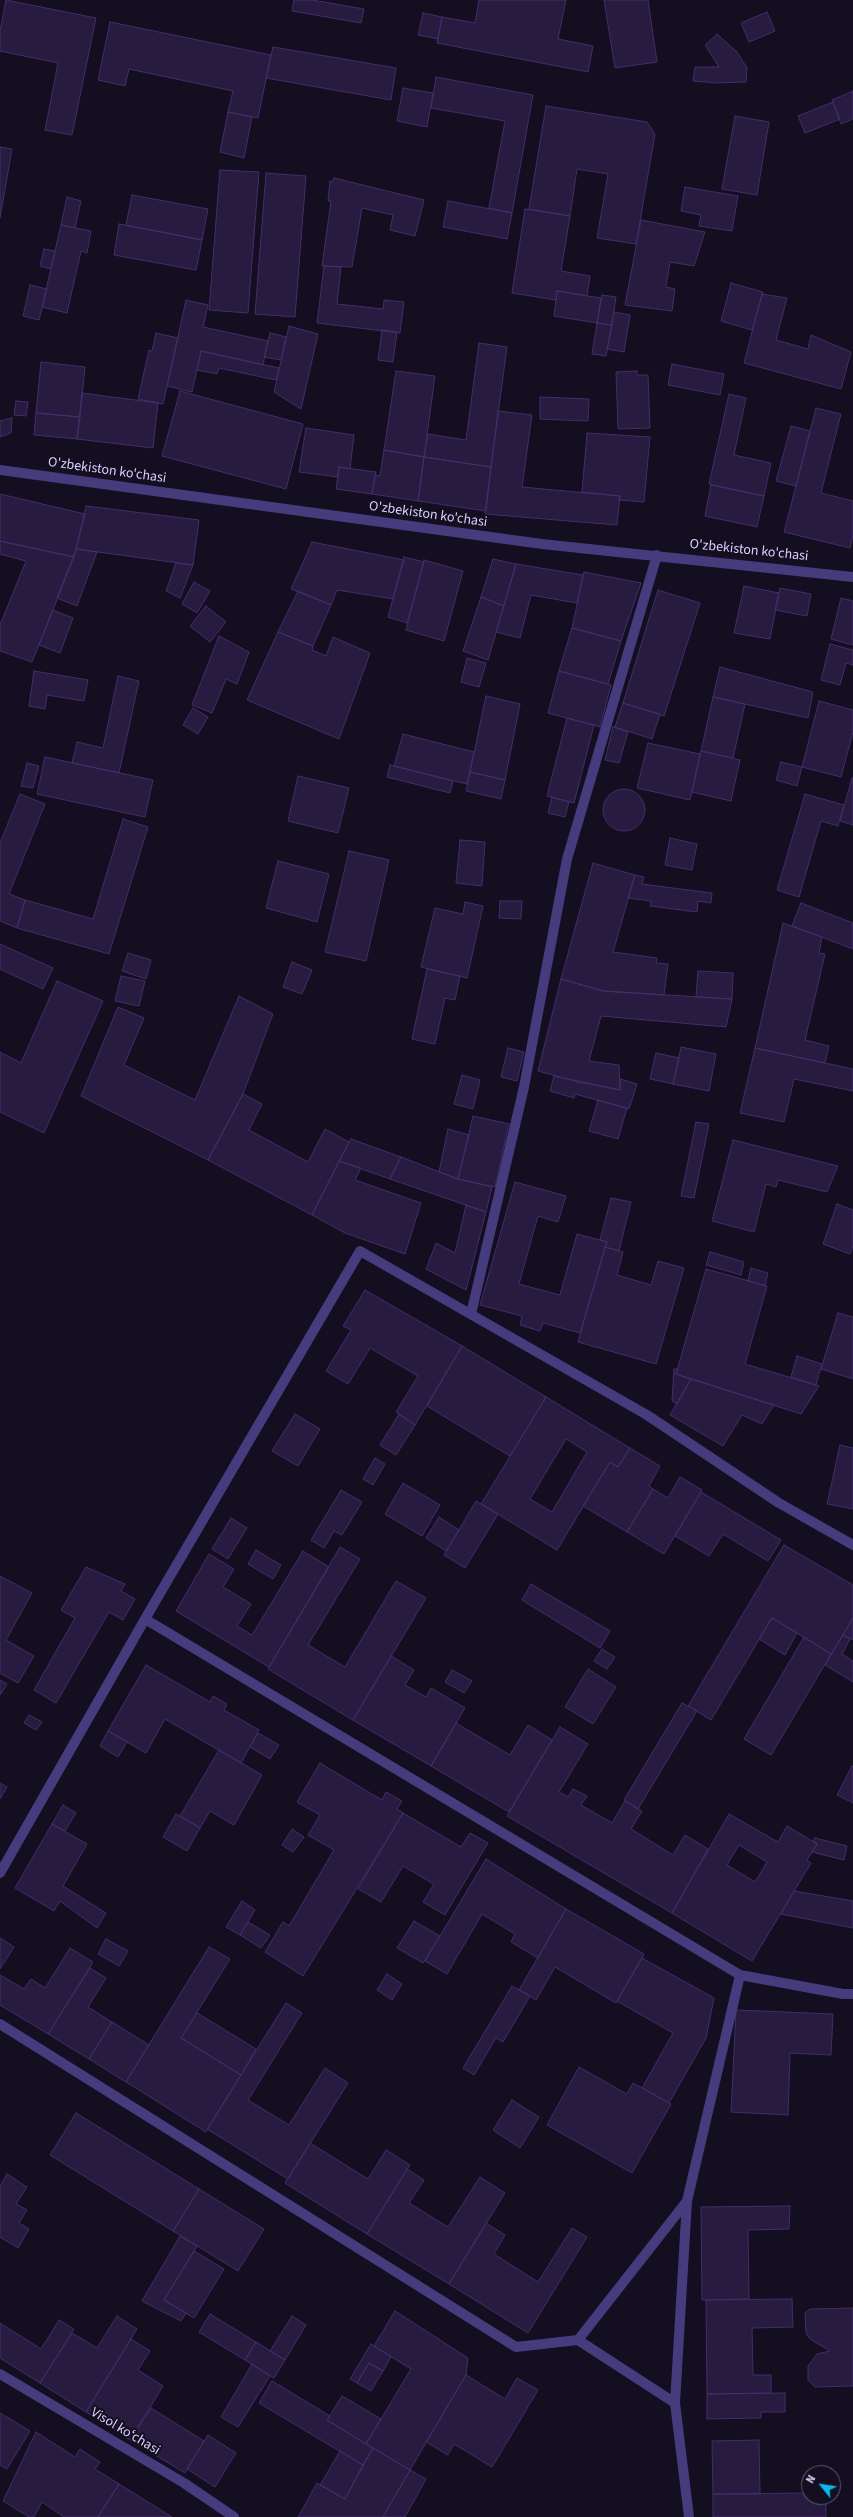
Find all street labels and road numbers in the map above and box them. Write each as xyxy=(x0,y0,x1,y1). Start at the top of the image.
street label: O'zbekiston ko'chasi xyxy=(47,454,167,488)
street label: O'zbekiston ko'chasi xyxy=(368,498,488,532)
street label: O'zbekiston ko'chasi xyxy=(689,536,809,566)
street label: Visol koʻchasi xyxy=(87,2405,163,2459)

